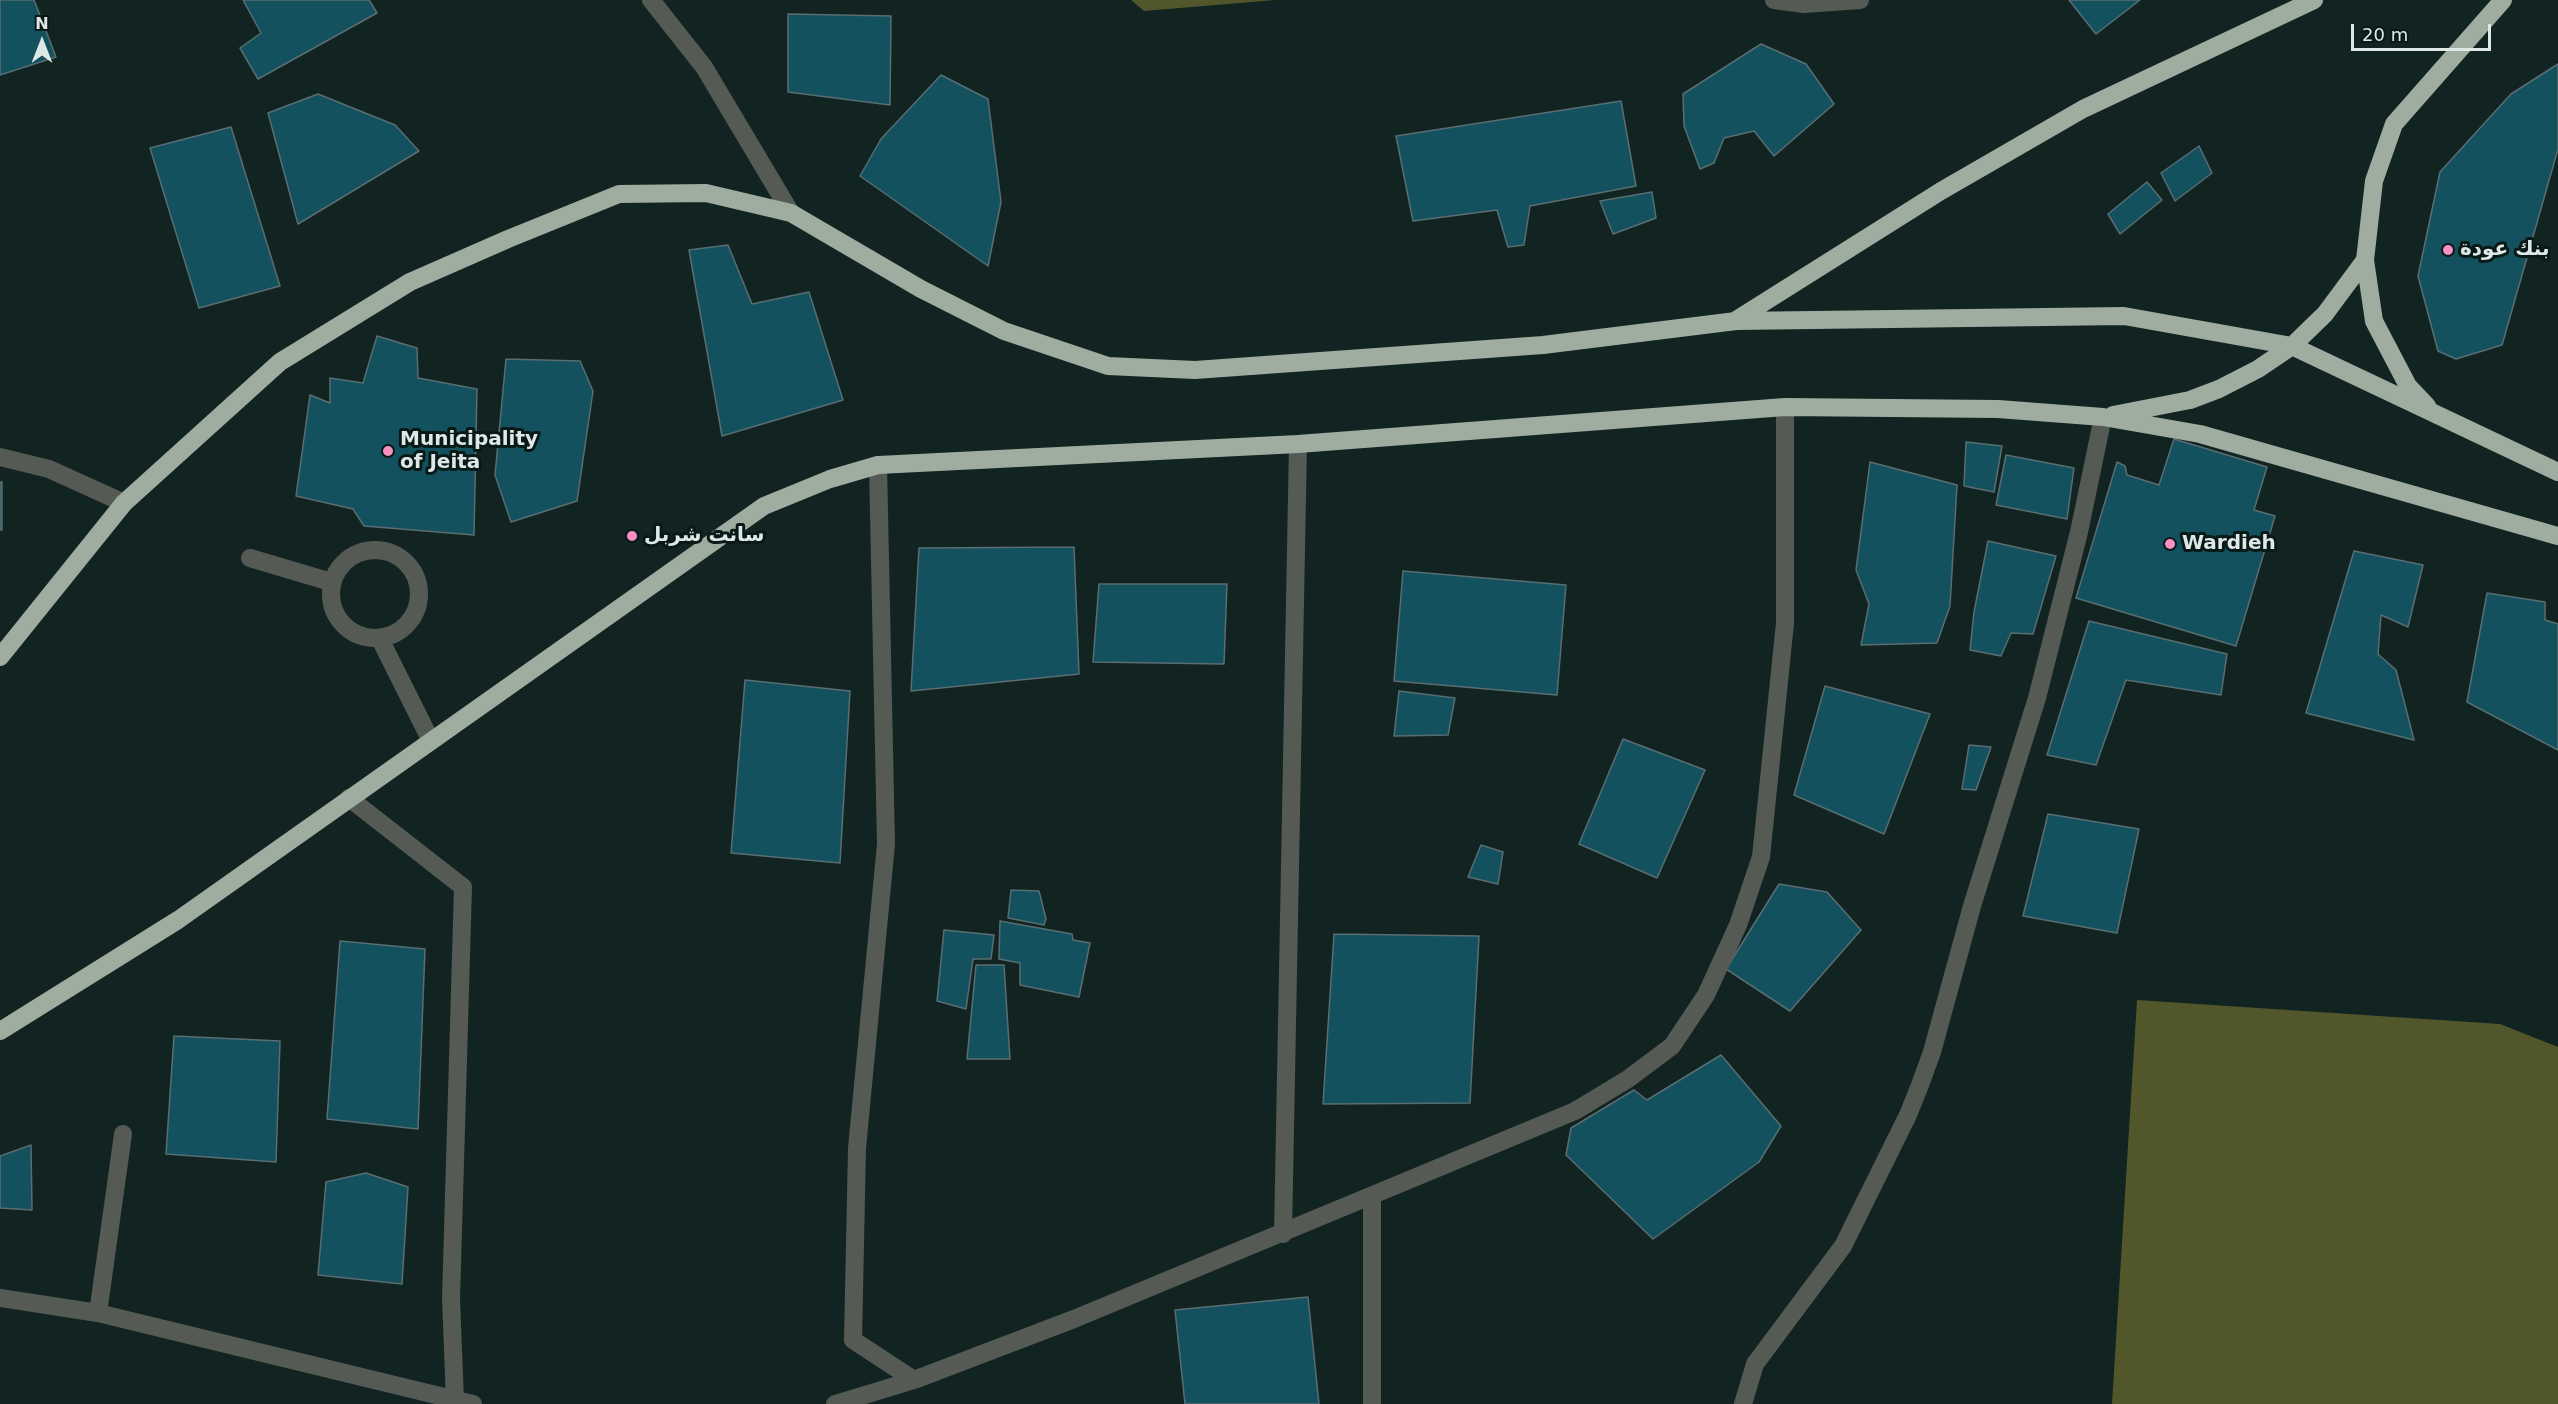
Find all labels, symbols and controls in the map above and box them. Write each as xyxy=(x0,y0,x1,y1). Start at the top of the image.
north arrow xyxy=(12,12,72,72)
scale bar xyxy=(2354,12,2494,50)
text: N xyxy=(35,14,49,33)
text: 20 m xyxy=(2362,24,2408,45)
place label: بنك عودة xyxy=(2460,238,2550,262)
marker: بنك عودة xyxy=(2441,243,2455,257)
place label: Municipality of Jeita xyxy=(400,428,538,475)
marker: Municipality of Jeita xyxy=(381,444,395,458)
place label: سانت شربل xyxy=(644,524,764,548)
marker: سانت شربل xyxy=(625,529,639,543)
place label: Wardieh xyxy=(2182,532,2276,556)
marker: Wardieh xyxy=(2163,537,2177,551)

